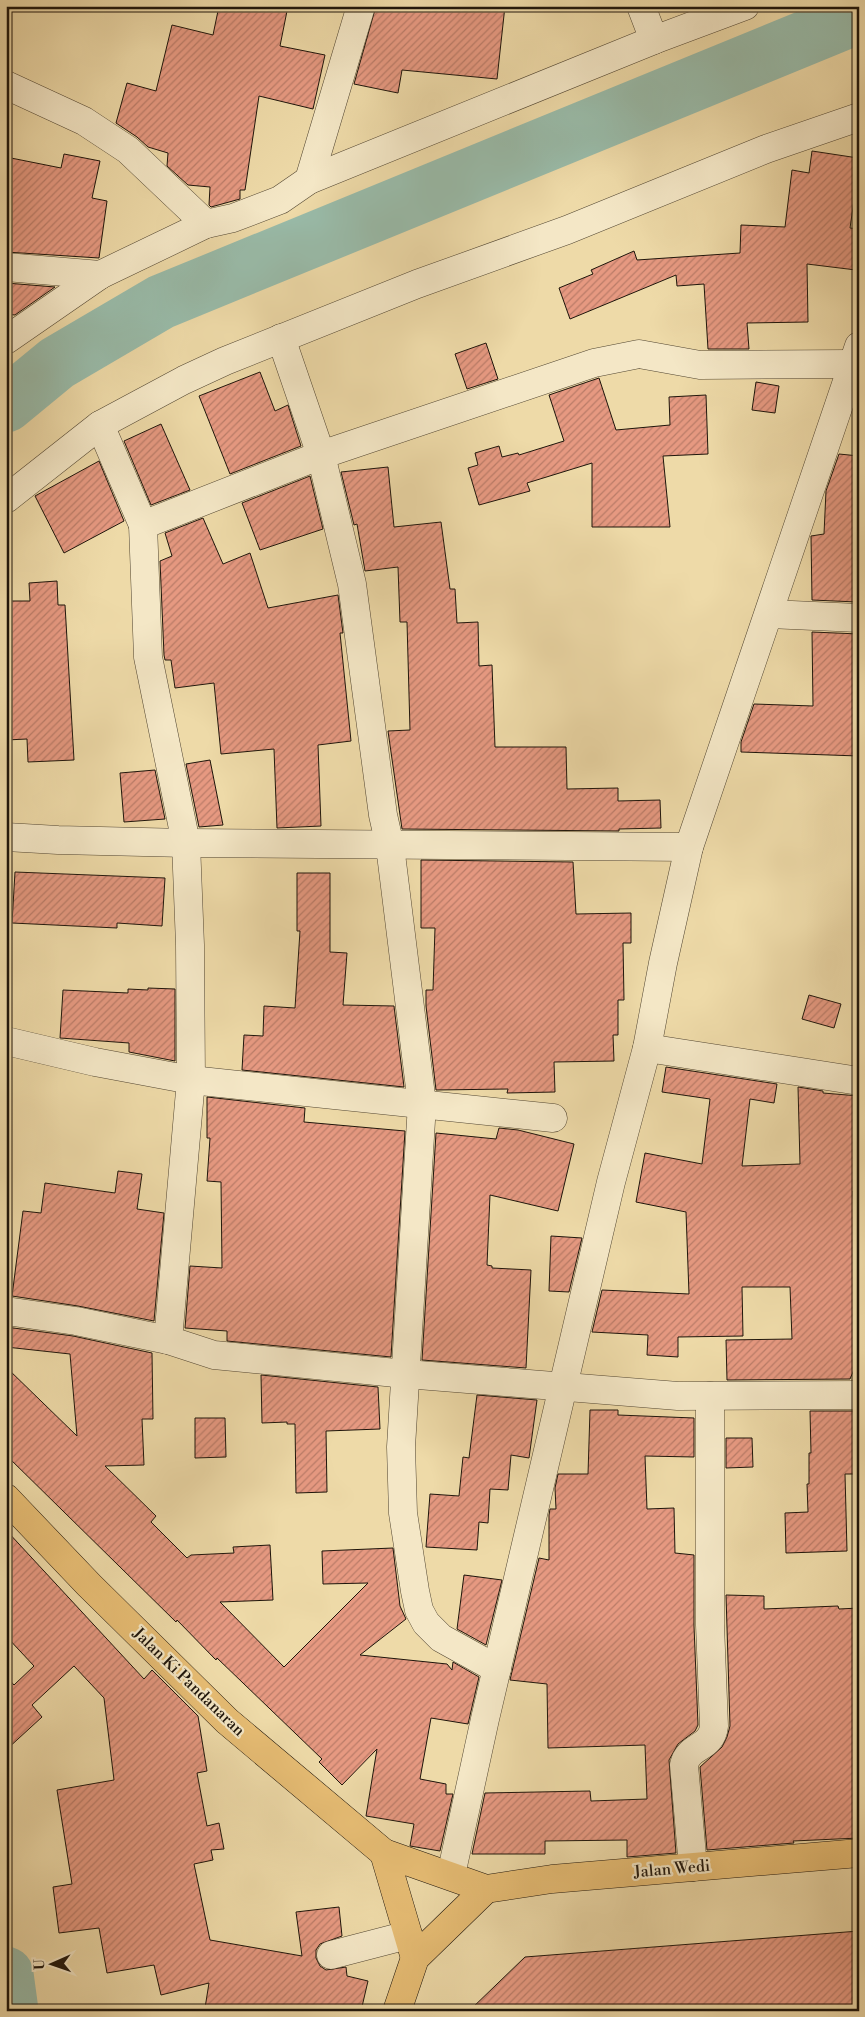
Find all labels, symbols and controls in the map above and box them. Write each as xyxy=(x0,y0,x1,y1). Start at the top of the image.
street label: Jalan Ki Pandanaran xyxy=(128,1623,249,1741)
street label: Jalan Wedi xyxy=(632,1856,711,1882)
north arrow xyxy=(28,1940,78,1990)
text: U xyxy=(31,1959,49,1970)

